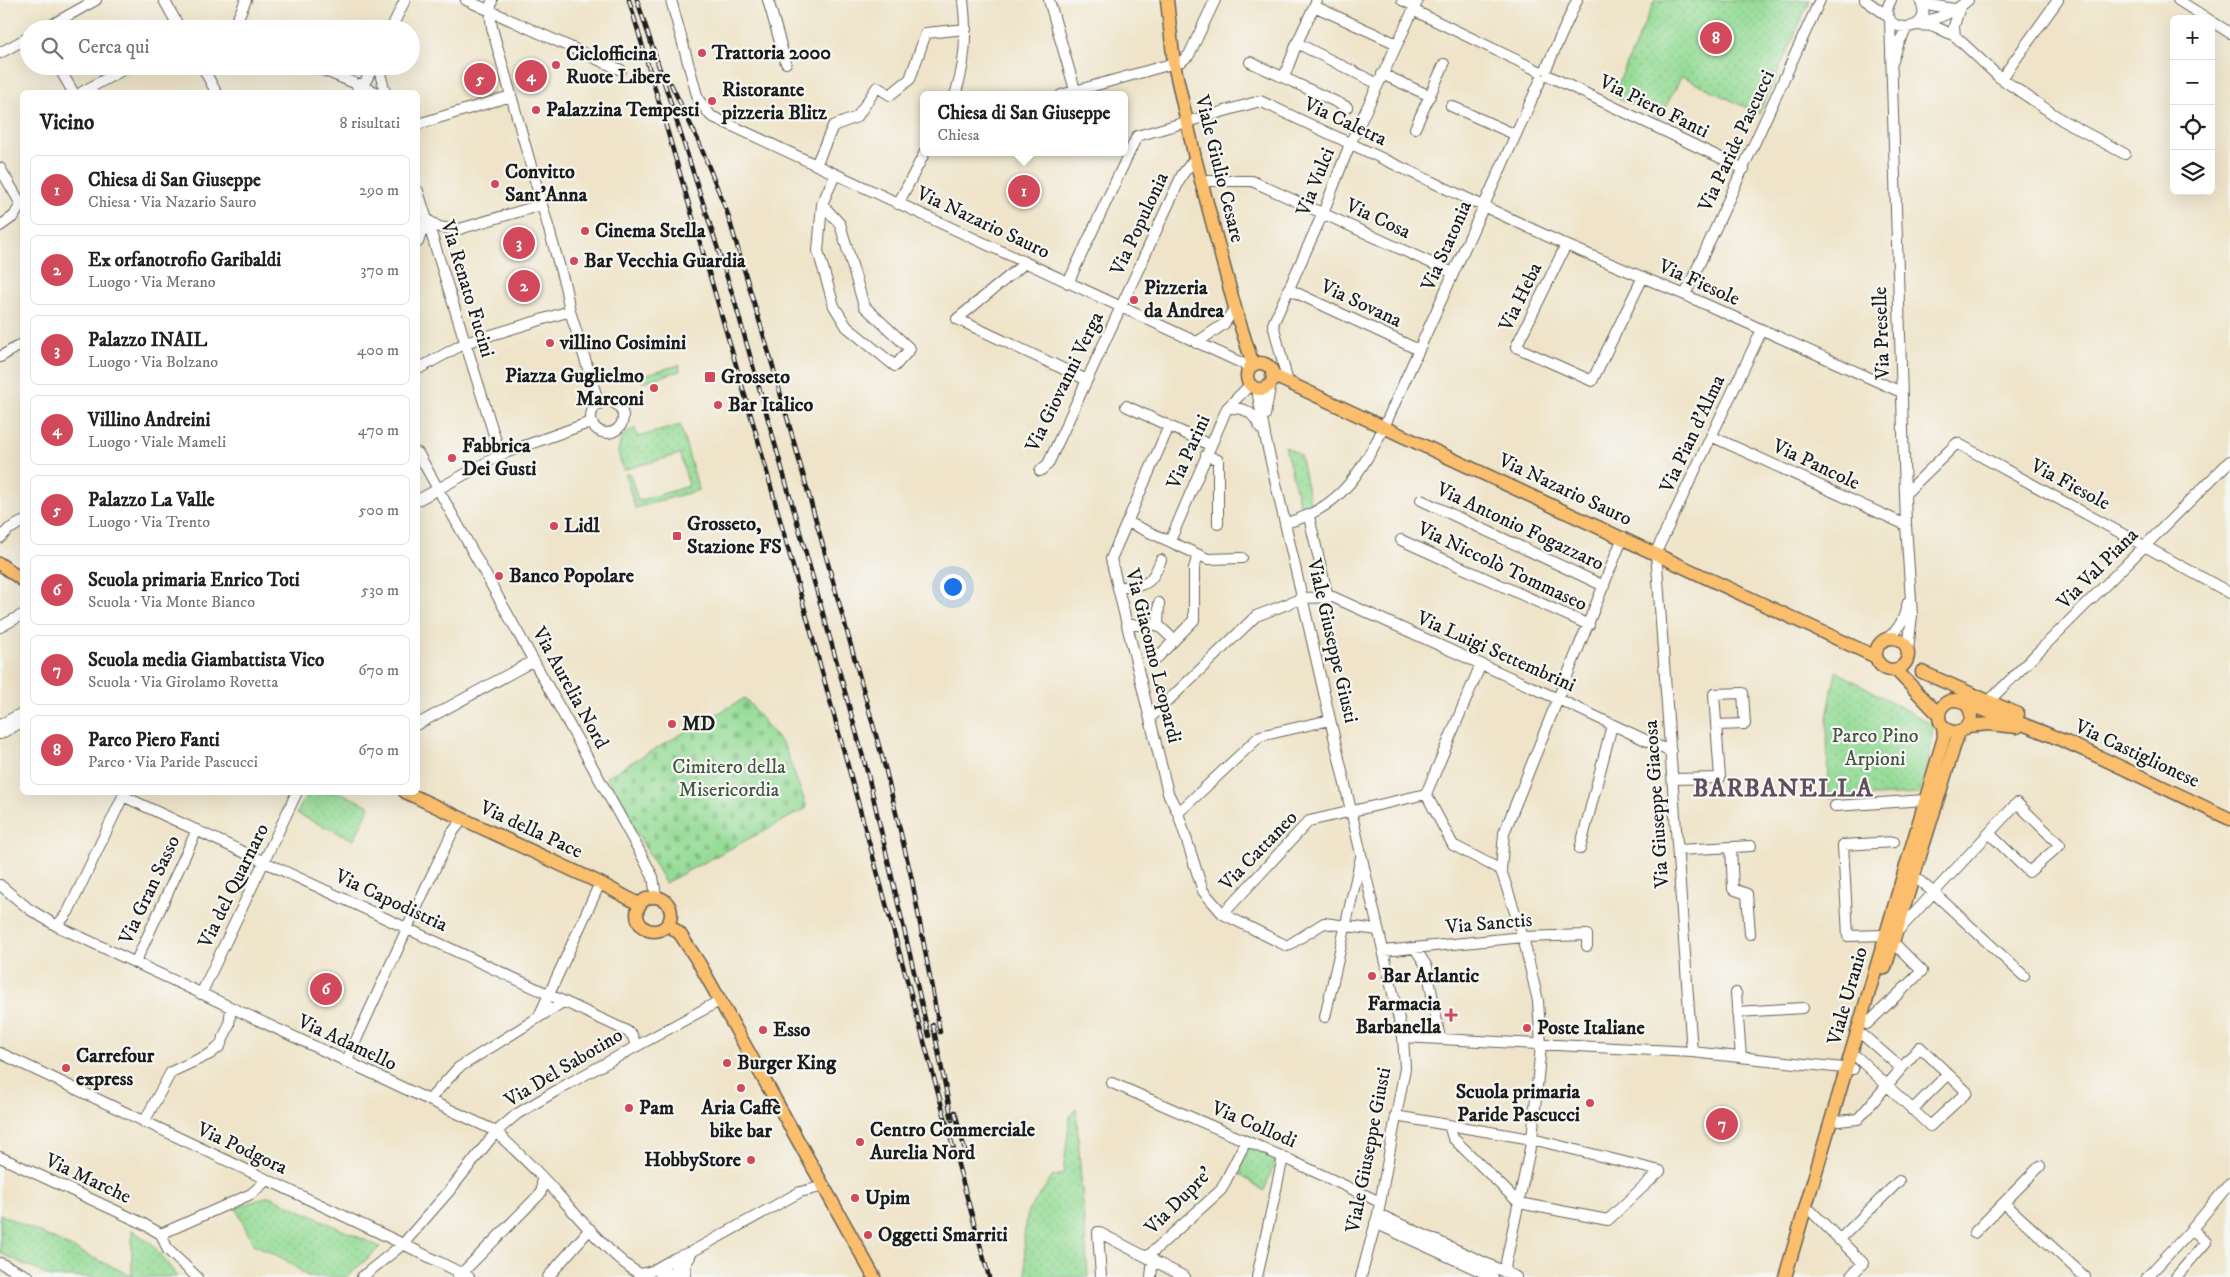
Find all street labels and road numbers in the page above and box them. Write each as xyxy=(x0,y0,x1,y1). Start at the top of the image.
street label: Via Paride Pascucci xyxy=(1693,66,1781,217)
street label: Via Piero Fanti xyxy=(1594,69,1713,144)
street label: Via Caletra xyxy=(1299,91,1391,152)
street label: Viale Giulio Cesare xyxy=(1188,92,1249,245)
street label: Via Vulci xyxy=(1291,144,1341,221)
street label: Via Populonia xyxy=(1105,168,1175,280)
street label: Via Nazario Sauro xyxy=(911,181,1054,265)
street label: Via Cosa xyxy=(1341,193,1415,245)
street label: Via Statonia xyxy=(1416,197,1478,296)
street label: Via Renato Fucini xyxy=(434,216,500,361)
street label: Via Fiesole xyxy=(1653,254,1744,312)
street label: Via Heba xyxy=(1493,258,1548,336)
street label: Via Sovana xyxy=(1315,274,1406,334)
street label: Via Preselle xyxy=(1868,286,1896,381)
street label: Via Giovanni Verga xyxy=(1020,308,1110,457)
street label: Via Pian d'Alma xyxy=(1654,371,1731,498)
street label: Via Parini xyxy=(1161,411,1216,494)
street label: Via Pancole xyxy=(1767,434,1864,496)
street label: Via Nazario Sauro xyxy=(1493,448,1636,532)
street label: Via Fiesole xyxy=(2025,453,2114,516)
street label: Via Antonio Fogazzaro xyxy=(1431,477,1608,577)
street label: Via Niccolò Tommaseo xyxy=(1412,516,1591,617)
street label: Via Val Piana xyxy=(2051,523,2144,616)
street label: Viale Giuseppe Giusti xyxy=(1301,555,1363,726)
street label: Via Giacomo Leopardi xyxy=(1119,565,1187,746)
street label: Via Luigi Settembrini xyxy=(1412,605,1579,698)
street label: Via Aurelia Nord xyxy=(526,622,614,753)
street label: Via Castiglionese xyxy=(2070,714,2203,794)
street label: Via Giuseppe Giacosa xyxy=(1639,719,1675,890)
street label: Via della Pace xyxy=(475,795,586,865)
street label: Via Cattaneo xyxy=(1214,806,1303,897)
street label: Via del Quarnaro xyxy=(193,820,275,953)
street label: Via Gran Sasso xyxy=(113,832,186,949)
street label: Via Capodistria xyxy=(330,864,452,938)
street label: Via Sanctis xyxy=(1444,908,1534,940)
street label: Viale Uranio xyxy=(1822,944,1874,1049)
street label: Via Adamello xyxy=(293,1009,401,1077)
street label: Via Del Sabotino xyxy=(499,1023,628,1114)
street label: Viale Giuseppe Giusti xyxy=(1341,1065,1397,1236)
street label: Via Collodi xyxy=(1207,1095,1300,1154)
street label: Via Podgora xyxy=(192,1117,292,1181)
street label: Via Marche xyxy=(40,1148,135,1210)
street label: Via Dupre' xyxy=(1139,1162,1218,1241)

